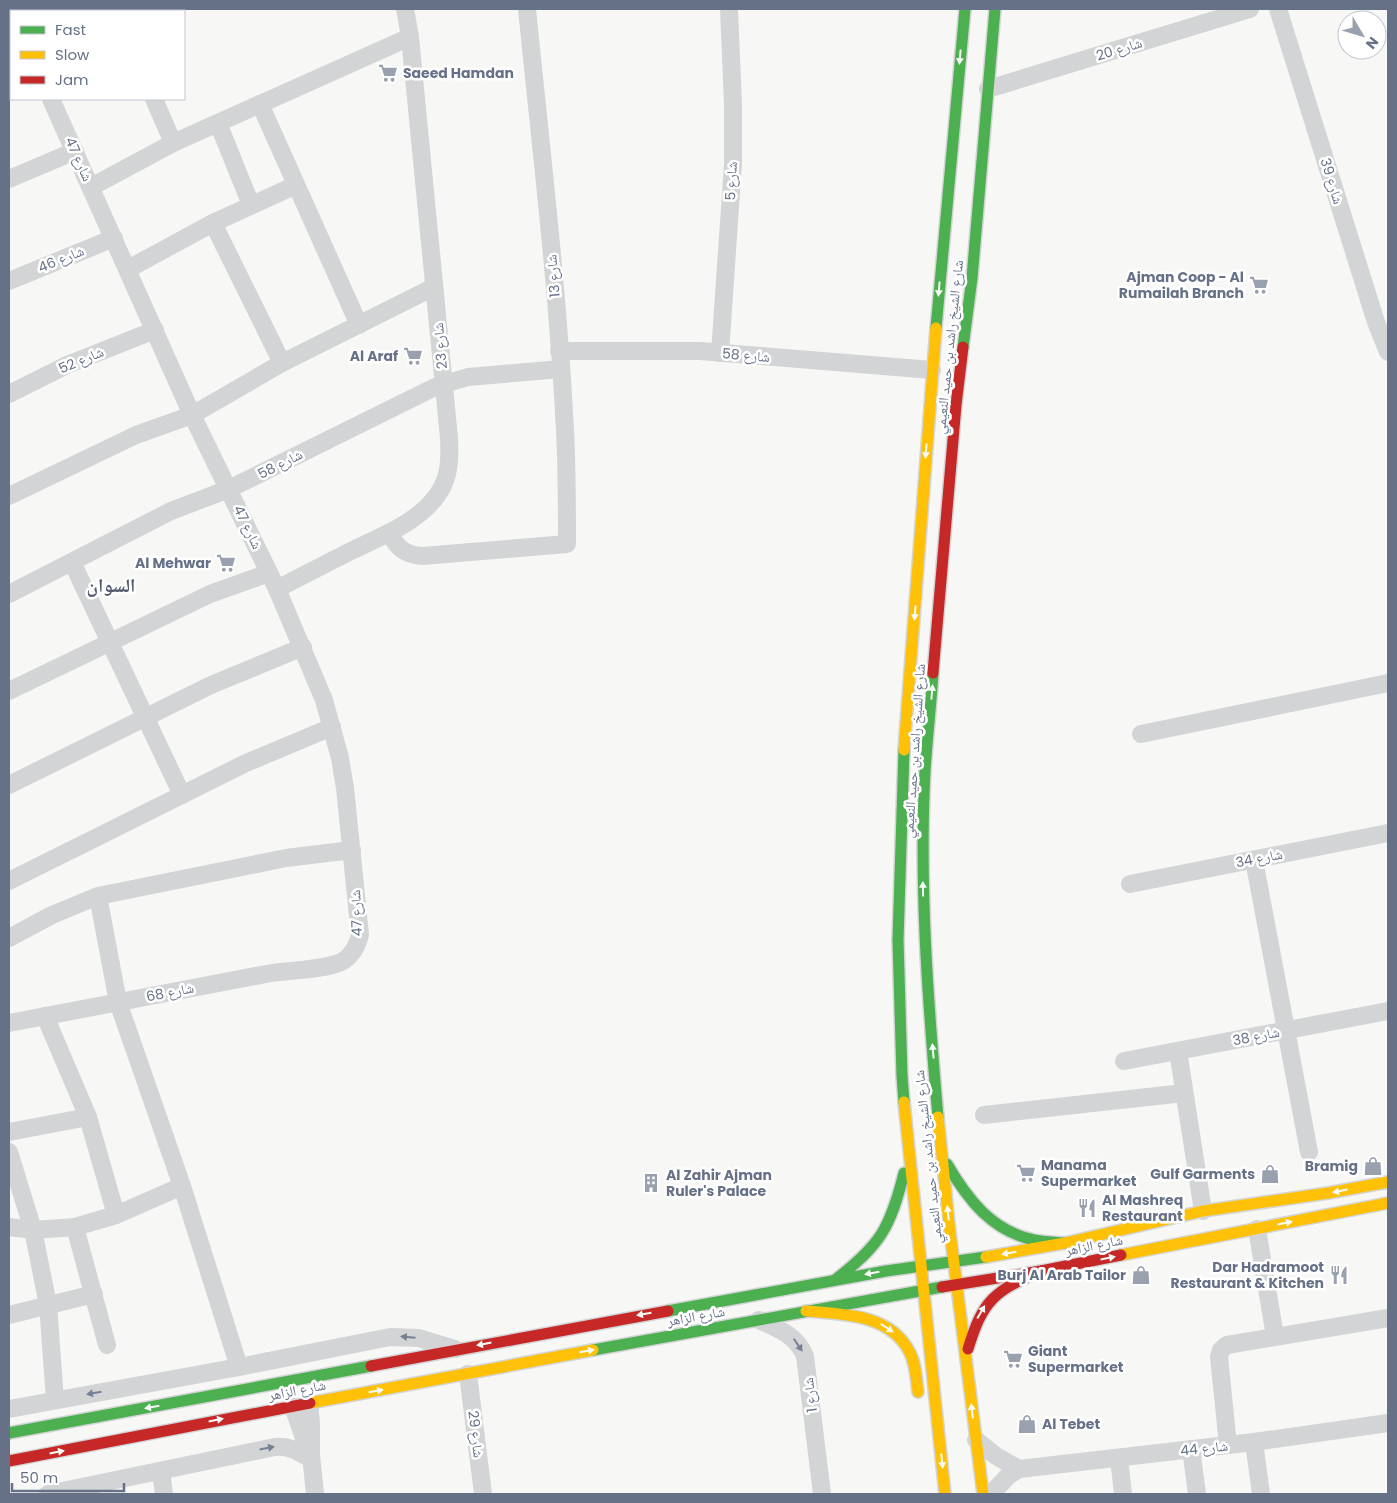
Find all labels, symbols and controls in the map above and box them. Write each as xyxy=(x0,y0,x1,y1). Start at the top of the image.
legend xyxy=(10,10,185,100)
north arrow xyxy=(1337,10,1387,60)
text: Fast xyxy=(55,19,86,40)
street label: شارع 20 xyxy=(1094,33,1144,65)
text: N xyxy=(1361,33,1383,53)
text: Slow xyxy=(55,44,90,65)
one-way arrow xyxy=(956,50,964,66)
supermarket icon: Saeed Hamdan xyxy=(377,62,399,84)
place label: Saeed Hamdan xyxy=(403,63,514,83)
text: Jam xyxy=(55,69,89,90)
street label: شارع 47 xyxy=(60,134,98,184)
street label: شارع 39 xyxy=(1316,155,1348,207)
street label: شارع 5 xyxy=(720,161,742,201)
street label: شارع 46 xyxy=(35,241,87,277)
street label: شارع 13 xyxy=(541,254,565,298)
street label: شارع الشيخ راشد بن حميد النعيمي xyxy=(930,259,970,435)
place label: Ajman Coop - Al Rumailah Branch xyxy=(1119,267,1244,303)
supermarket icon: Ajman Coop - Al Rumailah Branch xyxy=(1248,274,1270,296)
one-way arrow xyxy=(935,281,943,297)
street label: شارع 23 xyxy=(428,322,452,370)
street label: شارع 52 xyxy=(55,342,107,378)
street label: شارع 58 xyxy=(721,343,771,367)
supermarket icon: Al Araf xyxy=(402,345,424,367)
place label: Al Araf xyxy=(350,346,398,366)
one-way arrow xyxy=(922,443,930,459)
street label: شارع 58 xyxy=(254,444,306,484)
street label: شارع 47 xyxy=(229,502,267,552)
supermarket icon: Al Mehwar xyxy=(215,552,237,574)
place label: Al Mehwar xyxy=(135,553,211,573)
district label: السوان xyxy=(87,572,135,599)
one-way arrow xyxy=(910,605,918,621)
street label: شارع الشيخ راشد بن حميد النعيمي xyxy=(898,663,932,839)
one-way arrow xyxy=(928,684,936,700)
street label: شارع 34 xyxy=(1234,844,1284,872)
one-way arrow xyxy=(919,881,927,897)
street label: شارع 47 xyxy=(345,889,367,937)
street label: شارع 68 xyxy=(144,978,196,1006)
street label: شارع 38 xyxy=(1231,1022,1281,1050)
one-way arrow xyxy=(929,1043,937,1059)
street label: شارع الشيخ راشد بن حميد النعيمي xyxy=(909,1069,949,1245)
place label: Manama Supermarket xyxy=(1041,1155,1137,1191)
shop icon: Bramig xyxy=(1362,1155,1384,1177)
place label: Bramig xyxy=(1305,1156,1358,1176)
supermarket icon: Manama Supermarket xyxy=(1015,1162,1037,1184)
shop icon: Gulf Garments xyxy=(1259,1163,1281,1185)
place label: Gulf Garments xyxy=(1150,1164,1255,1184)
place label: Al Zahir Ajman Ruler's Palace xyxy=(666,1165,772,1201)
building icon: Al Zahir Ajman Ruler's Palace xyxy=(640,1172,662,1194)
one-way arrow xyxy=(1333,1187,1348,1195)
place label: Al Mashreq Restaurant xyxy=(1102,1190,1183,1226)
restaurant icon: Al Mashreq Restaurant xyxy=(1076,1197,1098,1219)
one-way arrow xyxy=(944,1205,952,1221)
one-way arrow xyxy=(1277,1219,1293,1227)
street label: شارع الزاهر xyxy=(1062,1230,1125,1261)
one-way arrow xyxy=(1000,1249,1016,1257)
one-way arrow xyxy=(1100,1253,1116,1261)
place label: Dar Hadramoot Restaurant & Kitchen xyxy=(1171,1257,1324,1293)
shop icon: Burj Al Arab Tailor xyxy=(1130,1264,1152,1286)
restaurant icon: Dar Hadramoot Restaurant & Kitchen xyxy=(1328,1264,1350,1286)
place label: Burj Al Arab Tailor xyxy=(998,1265,1126,1285)
one-way arrow xyxy=(864,1270,880,1278)
street label: شارع الزاهر xyxy=(665,1301,727,1331)
one-way arrow xyxy=(977,1305,986,1319)
one-way arrow xyxy=(635,1311,651,1319)
one-way arrow xyxy=(880,1323,893,1332)
one-way arrow xyxy=(400,1333,416,1341)
one-way arrow xyxy=(794,1339,803,1352)
one-way arrow xyxy=(476,1340,491,1348)
place label: Giant Supermarket xyxy=(1028,1341,1124,1377)
one-way arrow xyxy=(580,1347,596,1355)
supermarket icon: Giant Supermarket xyxy=(1002,1348,1024,1370)
street label: شارع الزاهر xyxy=(265,1375,328,1406)
street label: شارع 1 xyxy=(798,1376,822,1414)
one-way arrow xyxy=(368,1386,384,1394)
one-way arrow xyxy=(85,1389,101,1397)
one-way arrow xyxy=(144,1403,160,1411)
one-way arrow xyxy=(968,1403,976,1419)
street label: شارع 29 xyxy=(463,1409,489,1459)
shop icon: Al Tebet xyxy=(1016,1413,1038,1435)
place label: Al Tebet xyxy=(1042,1414,1100,1434)
one-way arrow xyxy=(208,1416,224,1424)
street label: شارع 44 xyxy=(1179,1436,1229,1460)
one-way arrow xyxy=(260,1444,276,1452)
one-way arrow xyxy=(49,1447,65,1455)
one-way arrow xyxy=(938,1453,946,1469)
scale bar xyxy=(12,1460,125,1492)
text: 50 m xyxy=(20,1467,58,1488)

